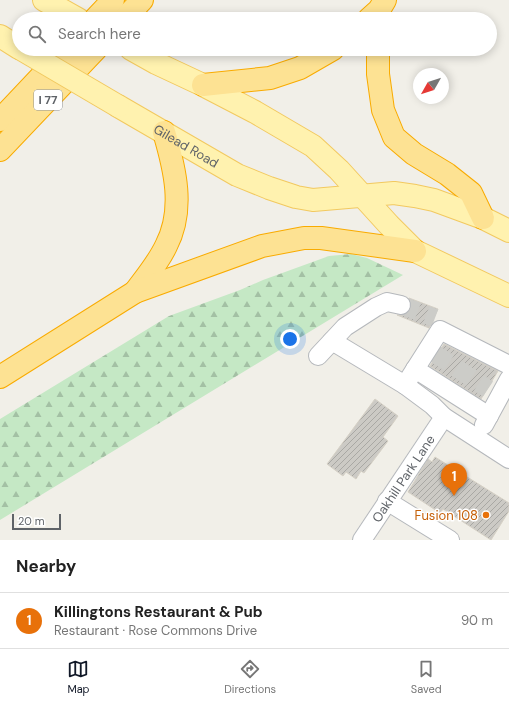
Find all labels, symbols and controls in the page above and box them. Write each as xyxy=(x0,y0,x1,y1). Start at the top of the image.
search box xyxy=(12,12,497,56)
icon: search xyxy=(26,23,48,45)
text: Search here xyxy=(58,24,141,44)
north arrow xyxy=(413,68,449,104)
road number: I 77 xyxy=(34,90,62,110)
street label: Gilead Road xyxy=(151,121,222,172)
your location xyxy=(280,329,300,349)
street label: Oakhill Park Lane xyxy=(368,432,439,526)
pin: 1 xyxy=(441,463,467,496)
place label: Fusion 108 xyxy=(414,507,478,524)
marker: Fusion 108 xyxy=(481,510,491,520)
scale bar xyxy=(12,512,61,531)
text: 20 m xyxy=(18,514,44,528)
text: Nearby xyxy=(16,555,76,577)
text: Killingtons Restaurant & Pub xyxy=(54,602,262,622)
text: 1 xyxy=(27,612,31,629)
text: 90 m xyxy=(461,612,493,629)
text: Restaurant · Rose Commons Drive xyxy=(54,622,257,639)
tab: Map xyxy=(67,658,90,696)
tab: Directions xyxy=(224,658,276,696)
tab: Saved xyxy=(411,658,442,696)

